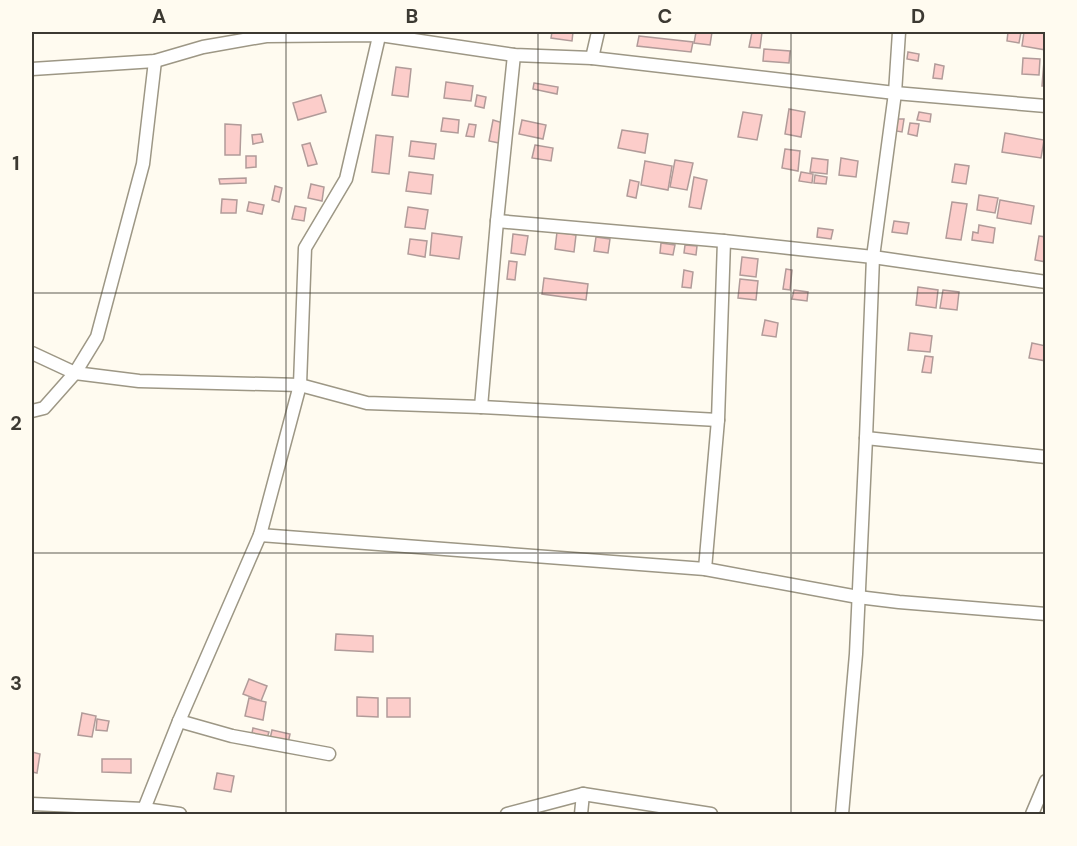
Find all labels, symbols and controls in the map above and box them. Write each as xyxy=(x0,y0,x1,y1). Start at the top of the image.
text: A xyxy=(152,3,166,29)
text: B xyxy=(406,3,418,29)
text: C xyxy=(658,3,672,29)
text: D xyxy=(911,3,925,29)
text: 1 xyxy=(12,150,20,176)
text: 2 xyxy=(10,410,22,436)
text: 3 xyxy=(10,670,22,696)

